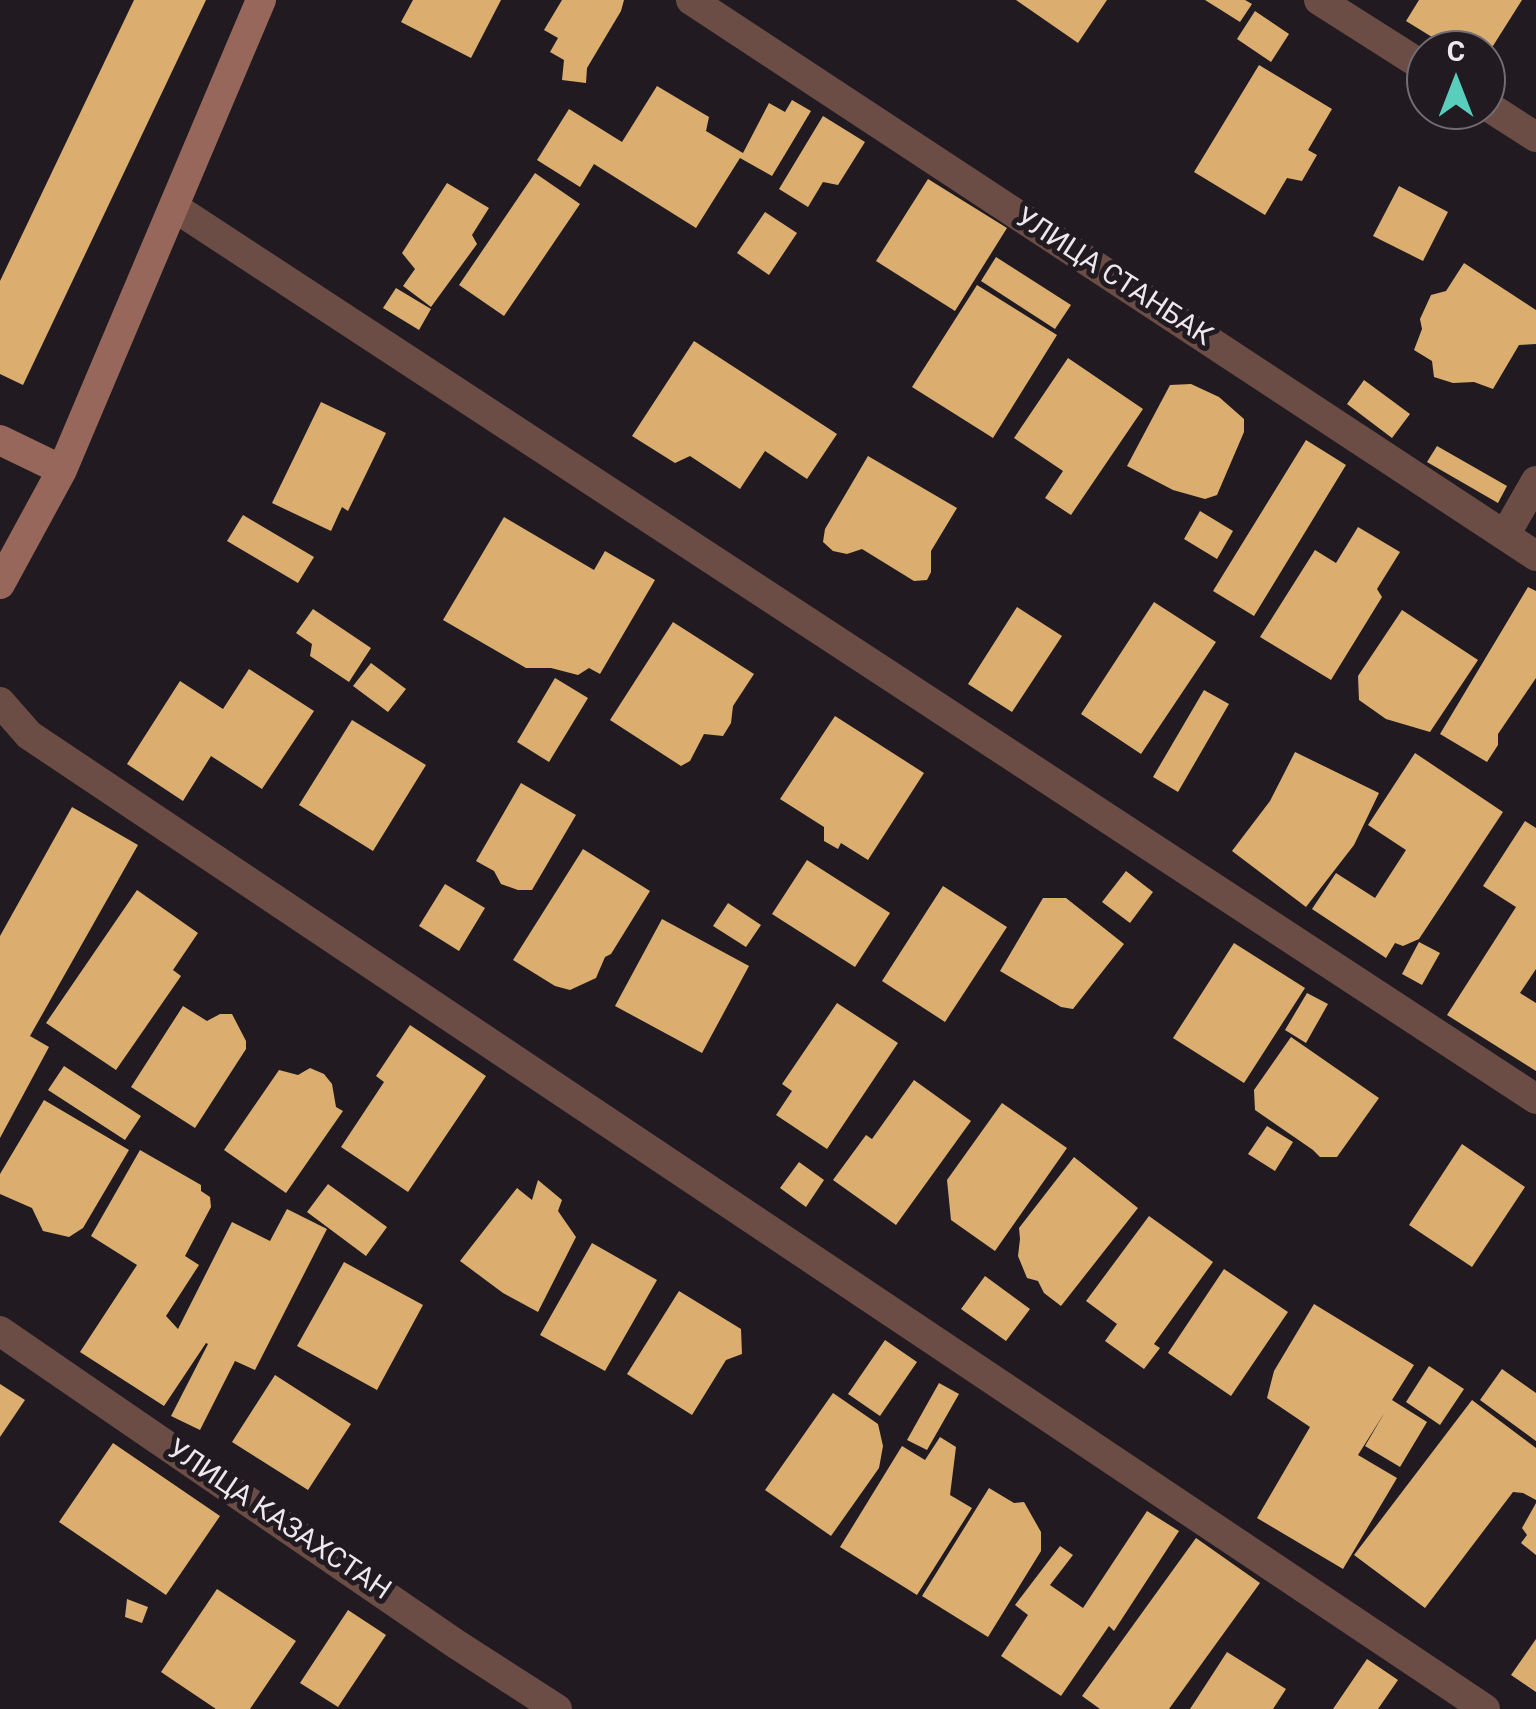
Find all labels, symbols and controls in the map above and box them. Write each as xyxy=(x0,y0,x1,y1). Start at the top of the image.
north arrow xyxy=(1406,30,1506,130)
text: С xyxy=(1447,35,1465,68)
street label: УЛИЦА СТАНБАК xyxy=(1008,202,1218,354)
street label: УЛИЦА КАЗАХСТАН xyxy=(160,1434,396,1608)

